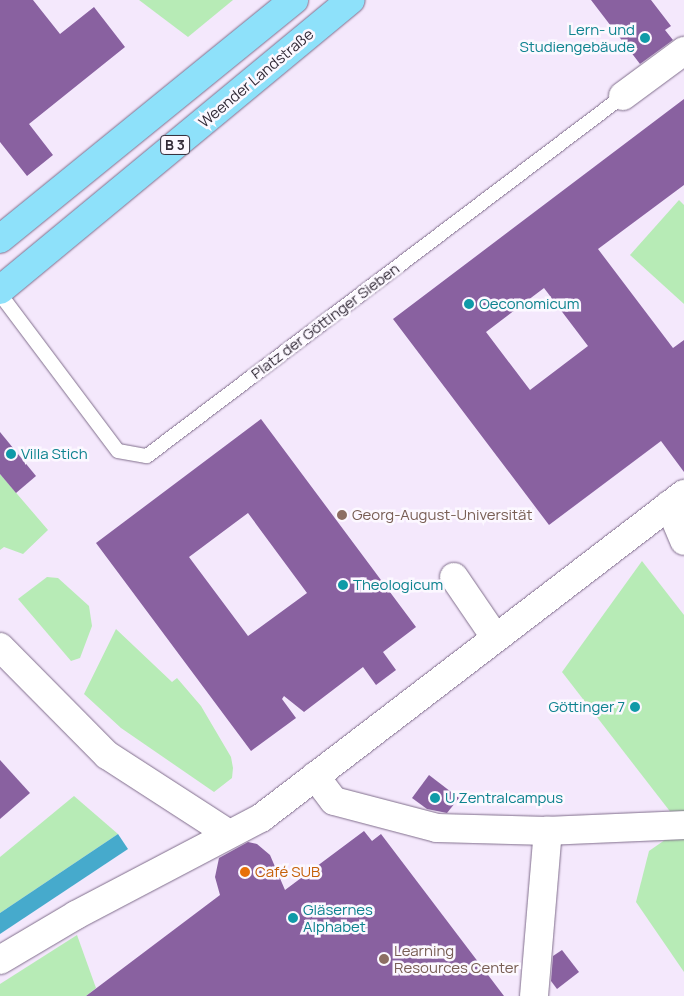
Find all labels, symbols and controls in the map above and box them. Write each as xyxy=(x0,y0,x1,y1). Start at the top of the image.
place label: Lern- und Studiengebäude xyxy=(520,20,635,55)
street label: Weender Landstraße xyxy=(195,25,317,131)
marker: Lern- und Studiengebäude xyxy=(639,32,651,44)
road number: B 3 xyxy=(160,134,190,156)
street label: Platz der Göttinger Sieben xyxy=(247,259,403,383)
place label: Oeconomicum xyxy=(479,295,579,313)
marker: Oeconomicum xyxy=(463,298,475,310)
place label: Villa Stich xyxy=(21,445,88,463)
marker: Villa Stich xyxy=(5,448,17,460)
place label: Georg-August-Universität xyxy=(352,506,532,524)
marker: Georg-August-Universität xyxy=(336,509,348,521)
place label: Theologicum xyxy=(353,576,443,594)
marker: Theologicum xyxy=(337,579,349,591)
place label: Göttinger 7 xyxy=(548,698,625,716)
marker: Göttinger 7 xyxy=(629,701,641,713)
place label: U Zentralcampus xyxy=(445,789,563,807)
marker: U Zentralcampus xyxy=(429,792,441,804)
place label: Café SUB xyxy=(255,863,320,881)
marker: Café SUB xyxy=(239,866,251,878)
place label: Gläsernes Alphabet xyxy=(303,900,373,935)
marker: Gläsernes Alphabet xyxy=(287,912,299,924)
place label: Learning Resources Center xyxy=(394,941,519,976)
marker: Learning Resources Center xyxy=(378,953,390,965)

